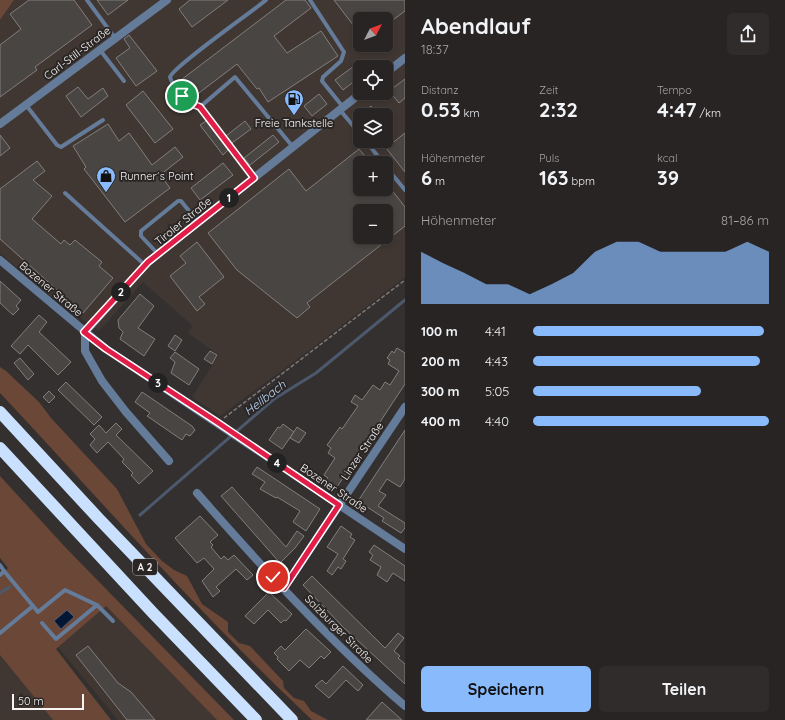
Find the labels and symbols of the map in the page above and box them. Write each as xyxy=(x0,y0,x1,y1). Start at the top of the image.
north arrow xyxy=(353,12,393,52)
street label: Carl-Still-Straße xyxy=(41,23,113,83)
pin xyxy=(165,79,199,113)
fuel station icon: Freie Tankstelle xyxy=(283,88,305,116)
place label: Freie Tankstelle xyxy=(255,116,333,130)
shop icon: Runner´s Point xyxy=(95,165,117,193)
place label: Runner´s Point xyxy=(120,169,194,183)
pin: 1 xyxy=(219,188,239,208)
street label: Tiroler Straße xyxy=(152,194,214,248)
street label: Bozener Straße xyxy=(16,258,86,320)
pin: 2 xyxy=(111,282,131,302)
pin: 3 xyxy=(148,373,168,393)
water label: Hellbach xyxy=(241,377,289,418)
street label: Linzer Straße xyxy=(338,419,386,483)
pin: 4 xyxy=(267,453,287,473)
street label: Bozener Straße xyxy=(298,460,370,516)
road number: A 2 xyxy=(133,559,157,575)
pin xyxy=(256,560,290,594)
street label: Salzburger Straße xyxy=(302,592,376,666)
scale bar xyxy=(12,692,84,711)

